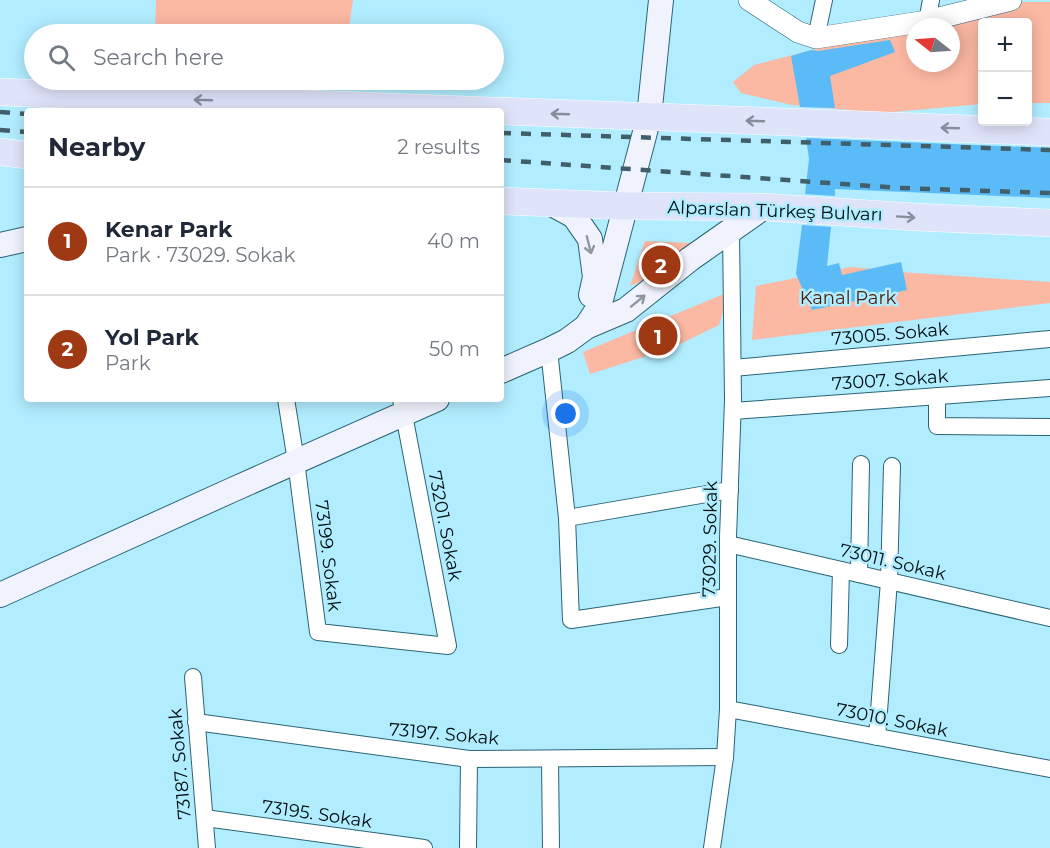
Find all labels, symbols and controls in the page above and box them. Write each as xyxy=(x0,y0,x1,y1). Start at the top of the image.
north arrow xyxy=(906,18,960,72)
map controls xyxy=(978,18,1032,126)
button: + xyxy=(978,18,1032,72)
search box xyxy=(24,24,504,90)
icon: search xyxy=(45,41,78,74)
text: Search here xyxy=(93,44,224,71)
button: − xyxy=(978,72,1032,126)
one-way arrow xyxy=(193,94,213,105)
one-way arrow xyxy=(550,108,570,119)
one-way arrow xyxy=(745,116,765,127)
one-way arrow xyxy=(940,122,960,134)
text: Nearby xyxy=(48,131,145,163)
text: 2 results xyxy=(397,135,480,159)
street label: Alparslan Türkeş Bulvarı xyxy=(667,196,883,226)
one-way arrow xyxy=(896,212,916,223)
text: Kenar Park xyxy=(105,216,232,243)
text: 1 xyxy=(64,229,71,253)
text: 40 m xyxy=(427,229,480,253)
one-way arrow xyxy=(584,235,596,254)
pin: 2 xyxy=(642,242,680,288)
text: Park · 73029. Sokak xyxy=(105,243,296,267)
park label: Kanal Park xyxy=(800,287,897,309)
one-way arrow xyxy=(630,294,646,307)
pin: 1 xyxy=(638,314,678,358)
street label: 73005. Sokak xyxy=(831,318,950,350)
text: Yol Park xyxy=(105,324,199,351)
text: 2 xyxy=(62,337,73,361)
text: 50 m xyxy=(429,337,480,361)
text: Park xyxy=(105,351,151,375)
street label: 73007. Sokak xyxy=(831,365,949,395)
your location xyxy=(551,399,580,428)
street label: 73201. Sokak xyxy=(424,469,467,583)
street label: 73029. Sokak xyxy=(698,480,722,597)
street label: 73199. Sokak xyxy=(310,499,346,613)
street label: 73011. Sokak xyxy=(838,539,948,585)
street label: 73010. Sokak xyxy=(834,698,950,742)
street label: 73187. Sokak xyxy=(164,707,196,820)
street label: 73197. Sokak xyxy=(388,718,500,750)
street label: 73195. Sokak xyxy=(260,795,374,833)

